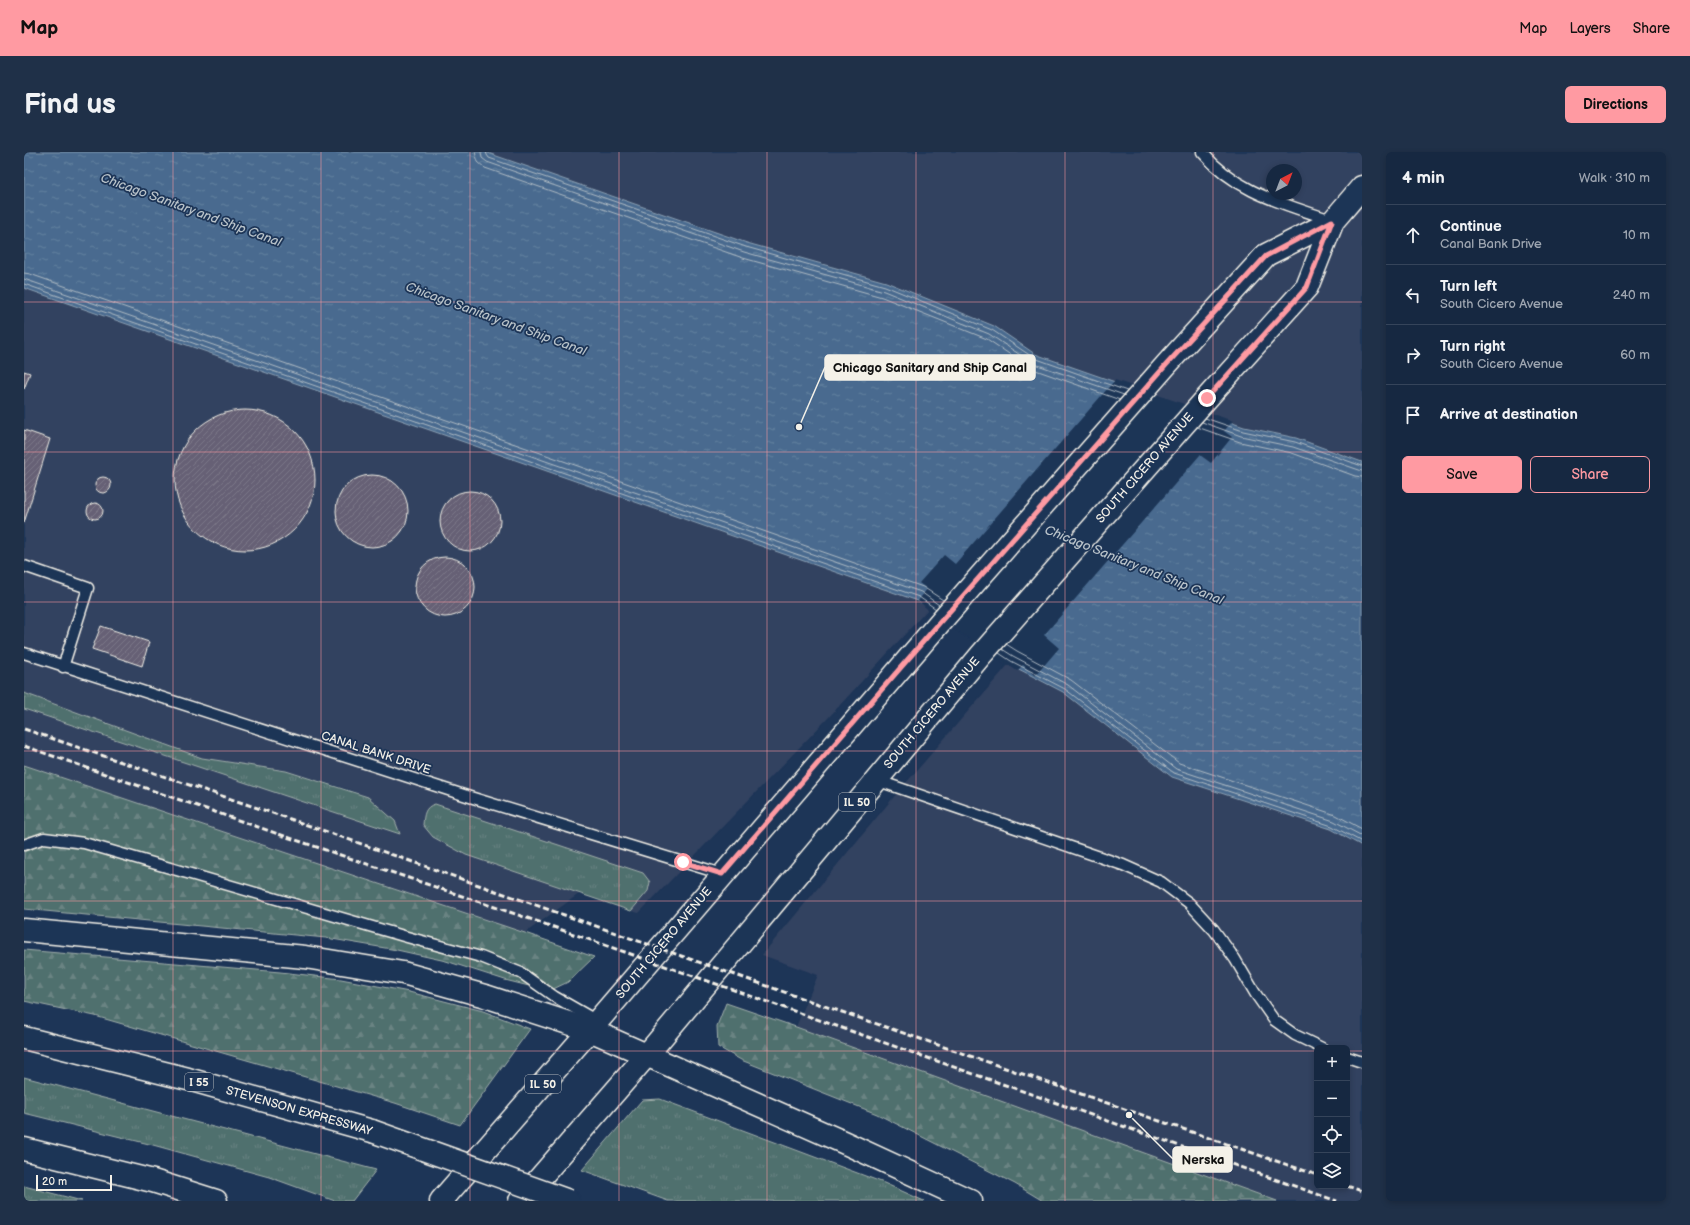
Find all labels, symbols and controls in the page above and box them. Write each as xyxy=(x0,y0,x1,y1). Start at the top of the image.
text: Map xyxy=(20,17,58,40)
text: Map xyxy=(1519,20,1547,37)
text: Layers xyxy=(1569,20,1611,37)
text: Share xyxy=(1633,20,1670,37)
button: Directions xyxy=(1565,86,1666,123)
text: Find us xyxy=(24,88,116,121)
north arrow xyxy=(1266,164,1302,200)
text: 4 min xyxy=(1402,168,1445,188)
water label: Chicago Sanitary and Ship Canal xyxy=(98,170,285,251)
text: Walk · 310 m xyxy=(1579,170,1650,186)
text: Continue xyxy=(1440,217,1502,236)
icon: ahead xyxy=(1402,224,1424,246)
text: 10 m xyxy=(1623,227,1650,243)
text: Canal Bank Drive xyxy=(1440,236,1542,252)
text: Turn left xyxy=(1440,277,1497,296)
water label: Chicago Sanitary and Ship Canal xyxy=(403,279,590,360)
icon: left xyxy=(1402,284,1424,306)
text: 240 m xyxy=(1613,287,1650,303)
text: South Cicero Avenue xyxy=(1440,296,1563,312)
text: Turn right xyxy=(1440,337,1505,356)
icon: right xyxy=(1402,344,1424,366)
text: 60 m xyxy=(1620,347,1650,363)
callout: Chicago Sanitary and Ship Canal xyxy=(825,355,1035,380)
text: South Cicero Avenue xyxy=(1440,356,1563,372)
text: Chicago Sanitary and Ship Canal xyxy=(833,360,1027,376)
route end xyxy=(1198,389,1216,407)
icon: arrive xyxy=(1402,404,1424,426)
text: Arrive at destination xyxy=(1440,405,1578,424)
street label: SOUTH CICERO AVENUE xyxy=(1093,410,1197,526)
button: Save xyxy=(1402,456,1522,493)
button: Share xyxy=(1530,456,1650,493)
water label: Chicago Sanitary and Ship Canal xyxy=(1042,522,1227,609)
street label: SOUTH CICERO AVENUE xyxy=(881,654,983,772)
street label: CANAL BANK DRIVE xyxy=(319,728,433,778)
road number: IL 50 xyxy=(839,793,875,811)
route start xyxy=(674,853,692,871)
street label: SOUTH CICERO AVENUE xyxy=(613,884,715,1002)
map controls xyxy=(1314,1045,1350,1189)
button: + xyxy=(1314,1045,1350,1081)
road number: I 55 xyxy=(185,1073,213,1091)
road number: IL 50 xyxy=(525,1075,561,1093)
button: − xyxy=(1314,1081,1350,1117)
street label: STEVENSON EXPRESSWAY xyxy=(224,1083,375,1139)
button: locate xyxy=(1314,1117,1350,1153)
callout: Nerska xyxy=(1173,1147,1232,1172)
text: Nerska xyxy=(1182,1152,1224,1168)
button: layers xyxy=(1314,1153,1350,1189)
scale bar xyxy=(36,1173,112,1192)
text: 20 m xyxy=(42,1175,67,1188)

